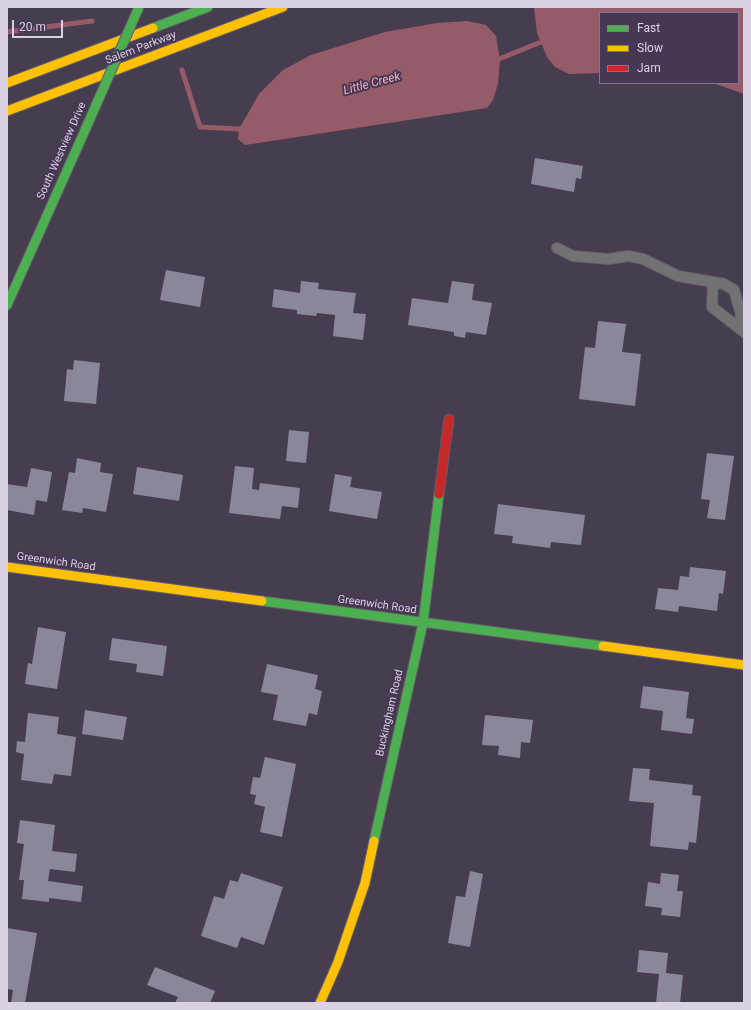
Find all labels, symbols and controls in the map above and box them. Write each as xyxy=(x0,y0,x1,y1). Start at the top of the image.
scale bar xyxy=(14,12,65,38)
legend xyxy=(599,12,739,84)
text: 20 m xyxy=(19,20,46,34)
text: Fast xyxy=(637,21,660,35)
street label: Salem Parkway xyxy=(104,28,178,68)
text: Slow xyxy=(637,41,663,55)
text: Jam xyxy=(637,61,661,75)
water label: Little Creek xyxy=(342,69,402,99)
street label: South Westview Drive xyxy=(35,100,89,202)
street label: Greenwich Road xyxy=(16,550,96,574)
street label: Greenwich Road xyxy=(337,593,417,617)
street label: Buckingham Road xyxy=(374,668,406,758)

